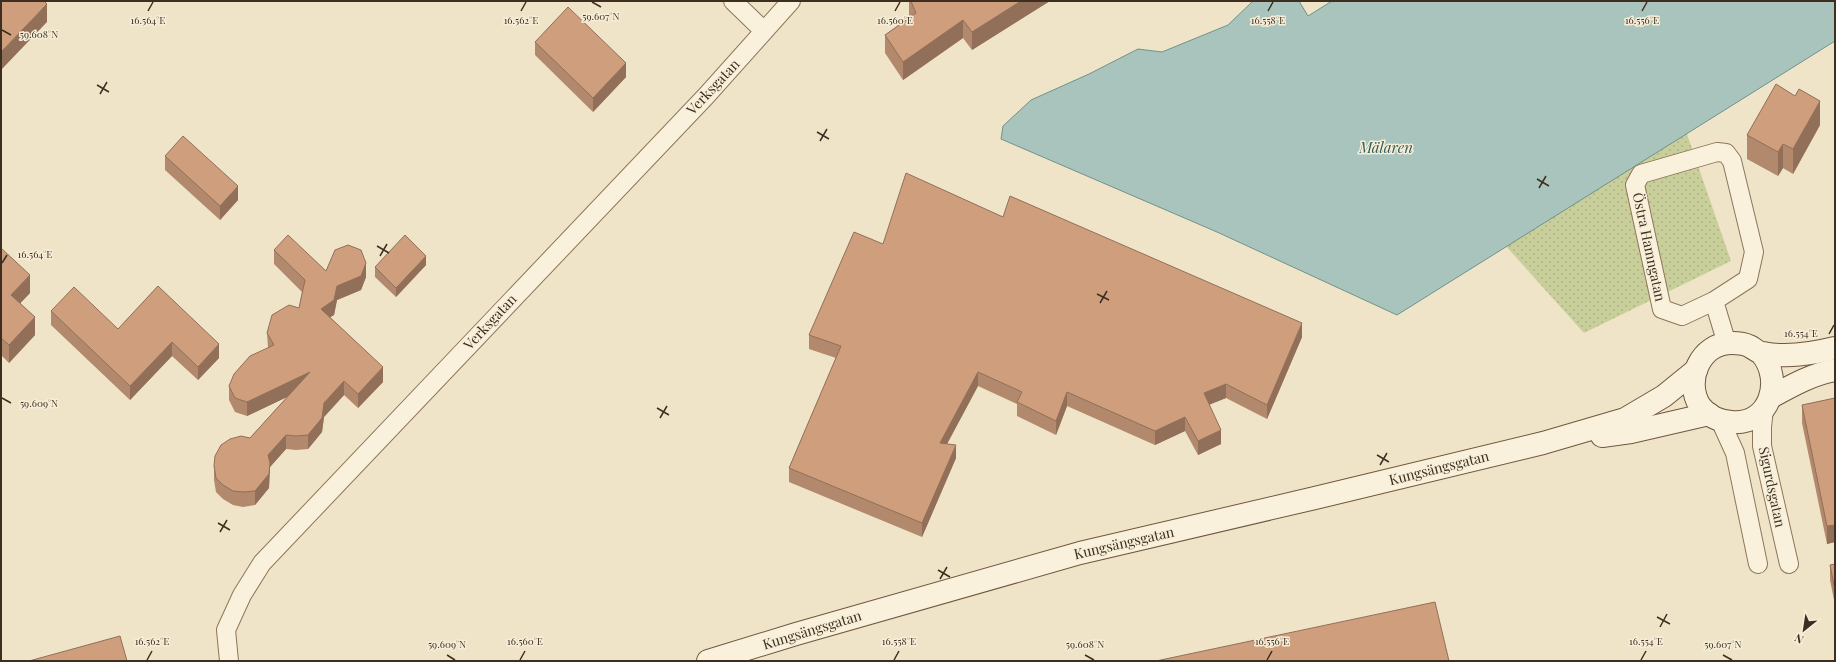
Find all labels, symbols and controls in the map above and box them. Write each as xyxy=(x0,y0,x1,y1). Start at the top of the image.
text: 59.607°N xyxy=(582,9,620,23)
text: 16.564°E xyxy=(131,13,165,27)
text: 16.562°E xyxy=(504,13,538,27)
text: 16.560°E xyxy=(877,13,913,27)
text: 16.558°E xyxy=(1251,13,1285,27)
text: 16.556°E xyxy=(1625,13,1659,27)
text: 59.608°N xyxy=(20,27,58,41)
street label: Verksgatan xyxy=(681,54,744,119)
water label: Mälaren xyxy=(1358,137,1413,157)
street label: Östra Hamngatan xyxy=(1629,191,1670,304)
text: 16.564°E xyxy=(18,247,52,261)
street label: Verksgatan xyxy=(458,289,521,354)
text: 16.554°E xyxy=(1784,326,1818,340)
text: 59.609°N xyxy=(20,396,58,410)
street label: Sigurdsgatan xyxy=(1755,445,1790,530)
street label: Kungsängsgatan xyxy=(1387,446,1491,489)
street label: Kungsängsgatan xyxy=(1072,522,1177,563)
street label: Kungsängsgatan xyxy=(760,605,864,654)
north arrow xyxy=(1784,610,1824,650)
text: N xyxy=(1792,631,1806,648)
text: 16.562°E xyxy=(135,634,169,648)
text: 16.560°E xyxy=(507,634,543,648)
text: 16.558°E xyxy=(882,634,916,648)
text: 16.556°E xyxy=(1255,634,1289,648)
text: 16.554°E xyxy=(1629,634,1663,648)
text: 59.609°N xyxy=(428,637,466,651)
text: 59.608°N xyxy=(1066,637,1104,651)
text: 59.607°N xyxy=(1704,637,1742,651)

